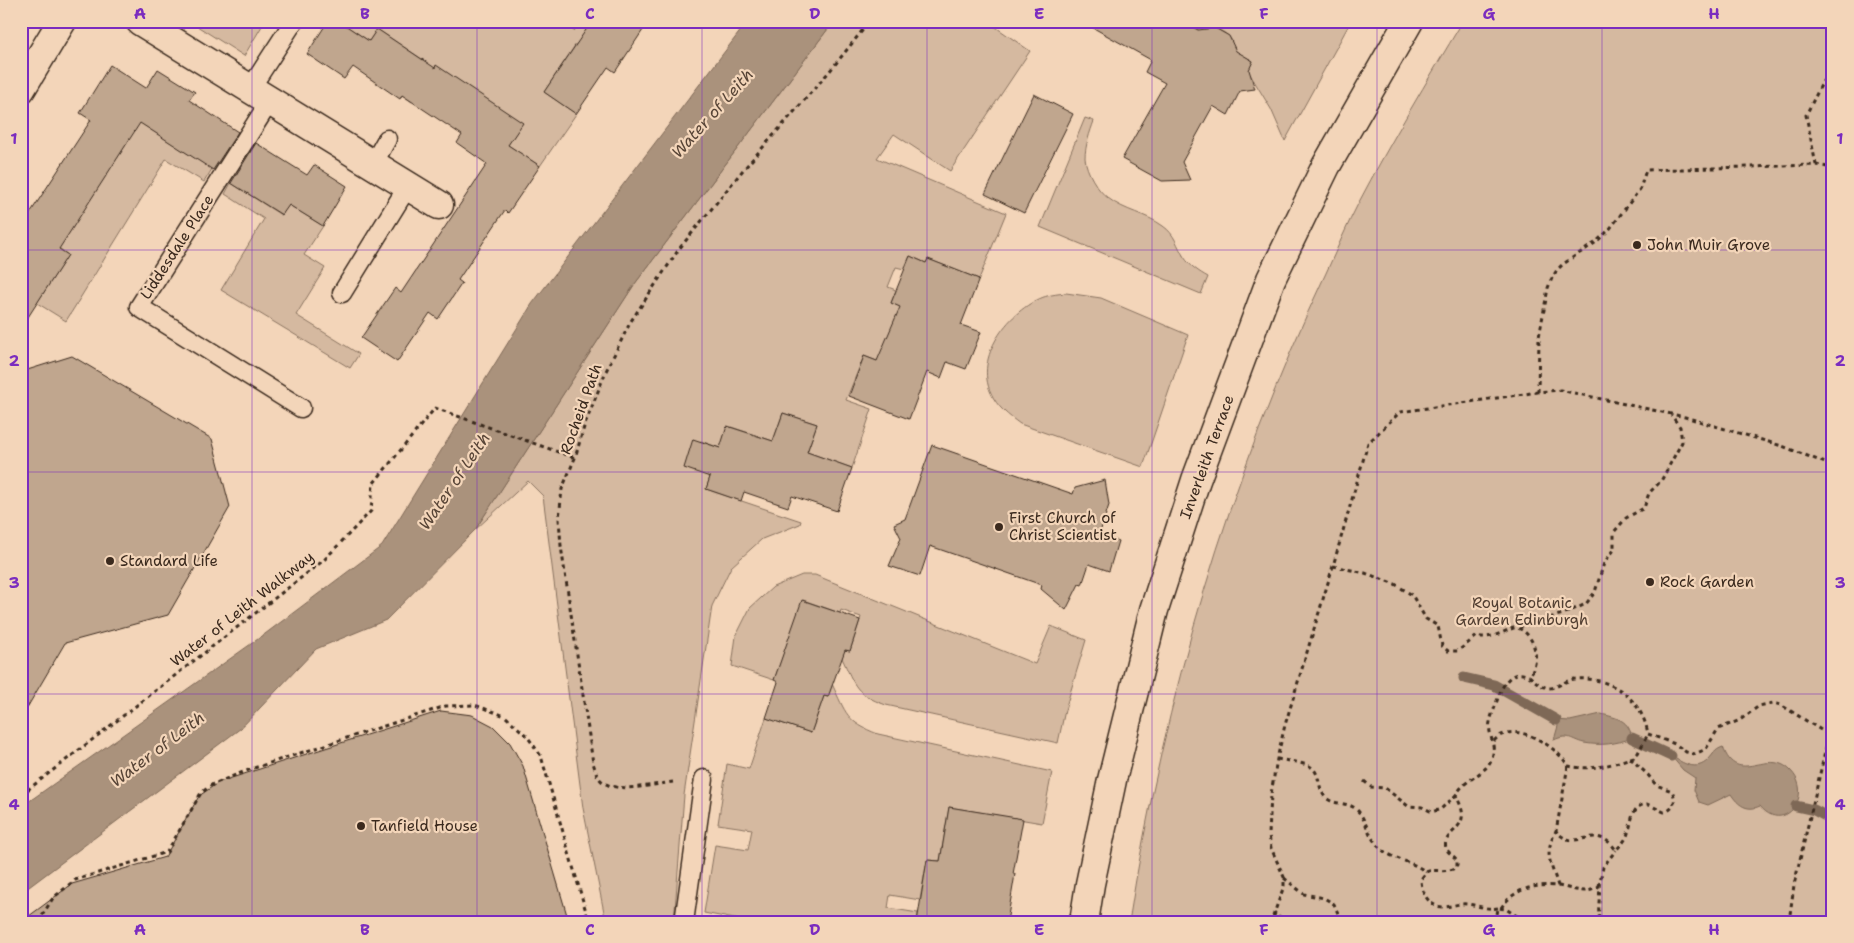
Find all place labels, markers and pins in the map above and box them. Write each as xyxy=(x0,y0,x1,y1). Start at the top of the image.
place label: John Muir Grove xyxy=(1647,235,1770,255)
marker: John Muir Grove xyxy=(1631,239,1643,251)
place label: First Church of Christ Scientist xyxy=(1009,508,1117,545)
marker: First Church of Christ Scientist xyxy=(993,521,1005,533)
place label: Standard Life xyxy=(120,551,218,571)
marker: Standard Life xyxy=(104,555,116,567)
place label: Rock Garden xyxy=(1660,572,1754,592)
marker: Rock Garden xyxy=(1644,576,1656,588)
place label: Tanfield House xyxy=(371,816,478,836)
marker: Tanfield House xyxy=(355,820,367,832)

